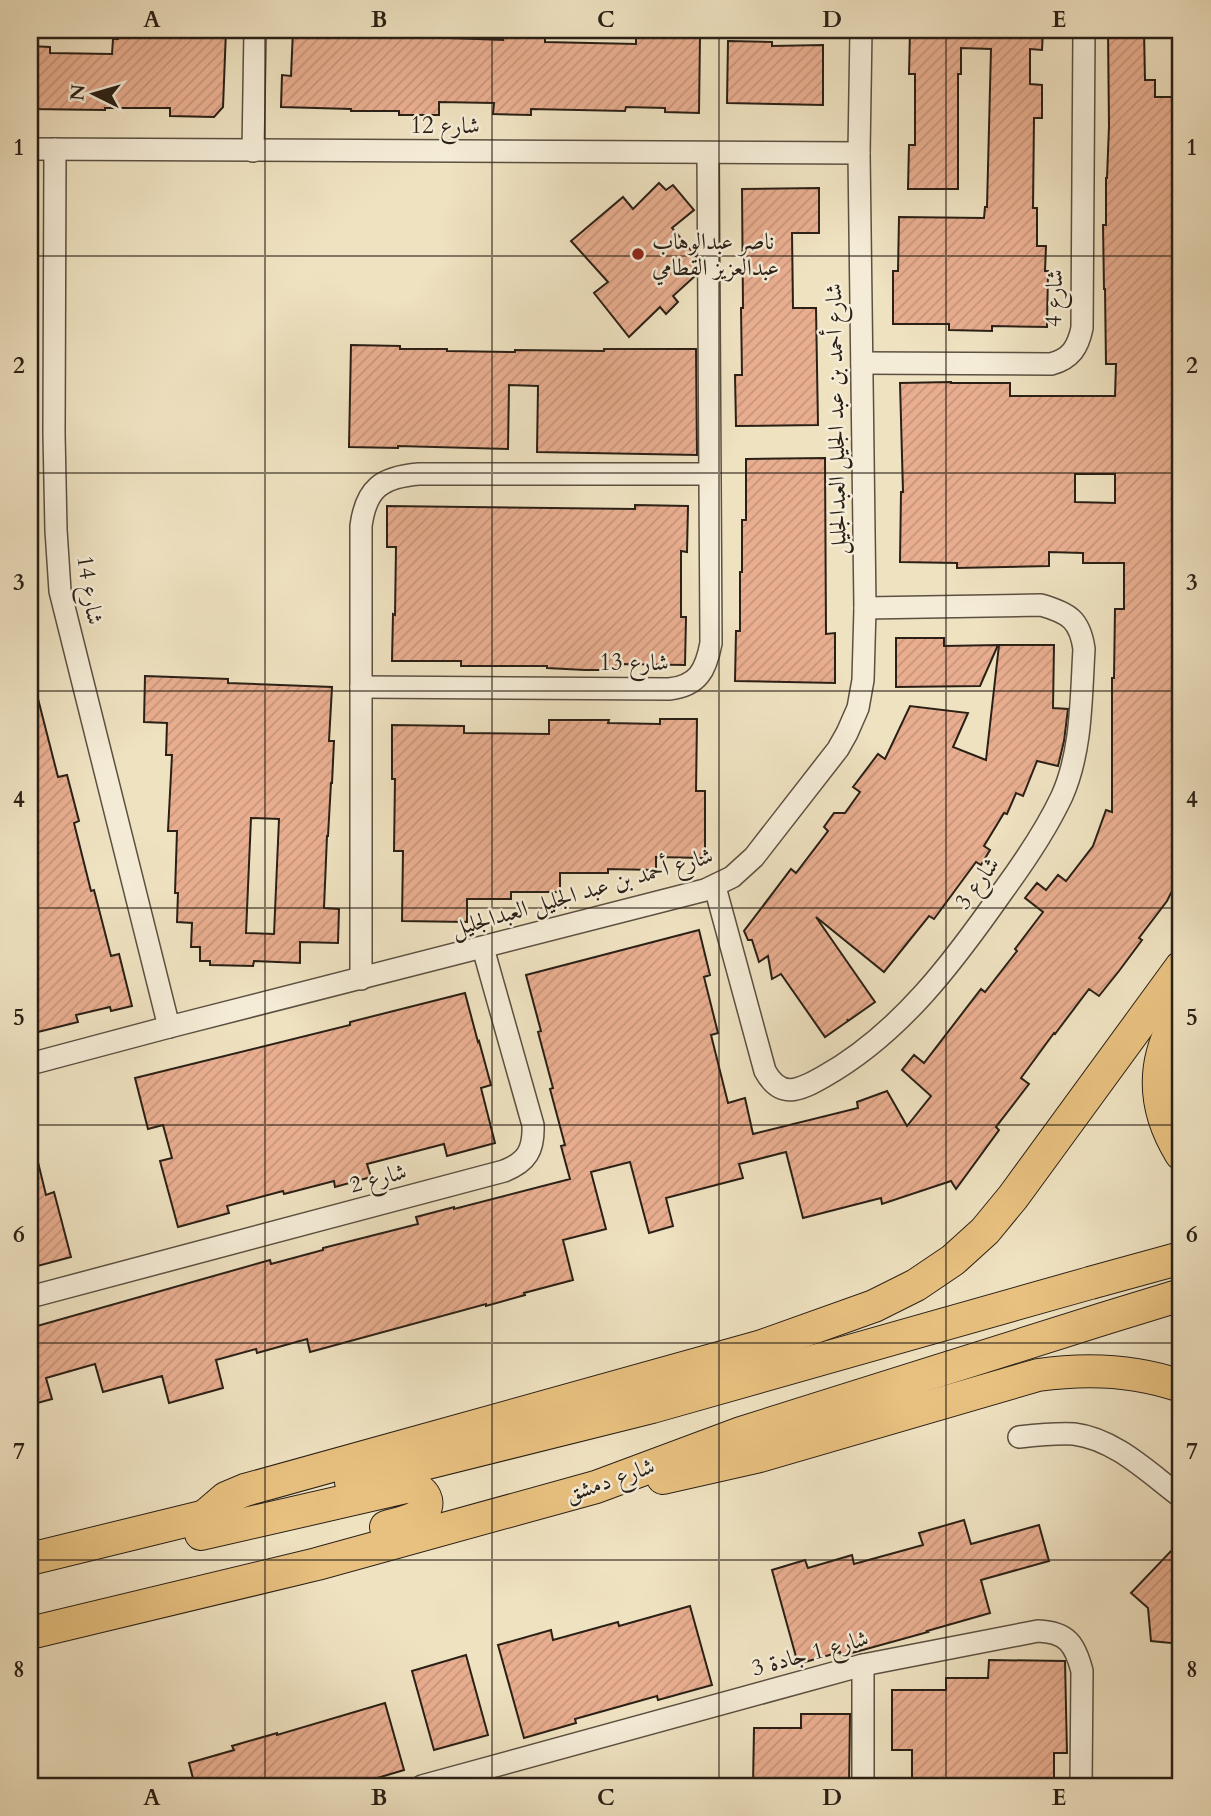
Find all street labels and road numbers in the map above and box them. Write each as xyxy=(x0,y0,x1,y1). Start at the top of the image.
street label: شارع 12 xyxy=(410,110,480,145)
street label: شارع 4 xyxy=(1037,269,1074,328)
street label: شارع أحمد بن عبد الجليل العبدالجليل xyxy=(817,283,858,555)
street label: شارع 14 xyxy=(65,553,111,627)
street label: شارع 13 xyxy=(599,647,669,682)
street label: شارع أحمد بن عبد الجليل العبدالجليل xyxy=(447,839,718,948)
street label: شارع 3 xyxy=(947,850,1010,918)
street label: شارع 2 xyxy=(346,1156,411,1204)
street label: شارع دمشق xyxy=(561,1450,660,1513)
street label: شارع 1 جادة 3 xyxy=(748,1622,873,1687)

